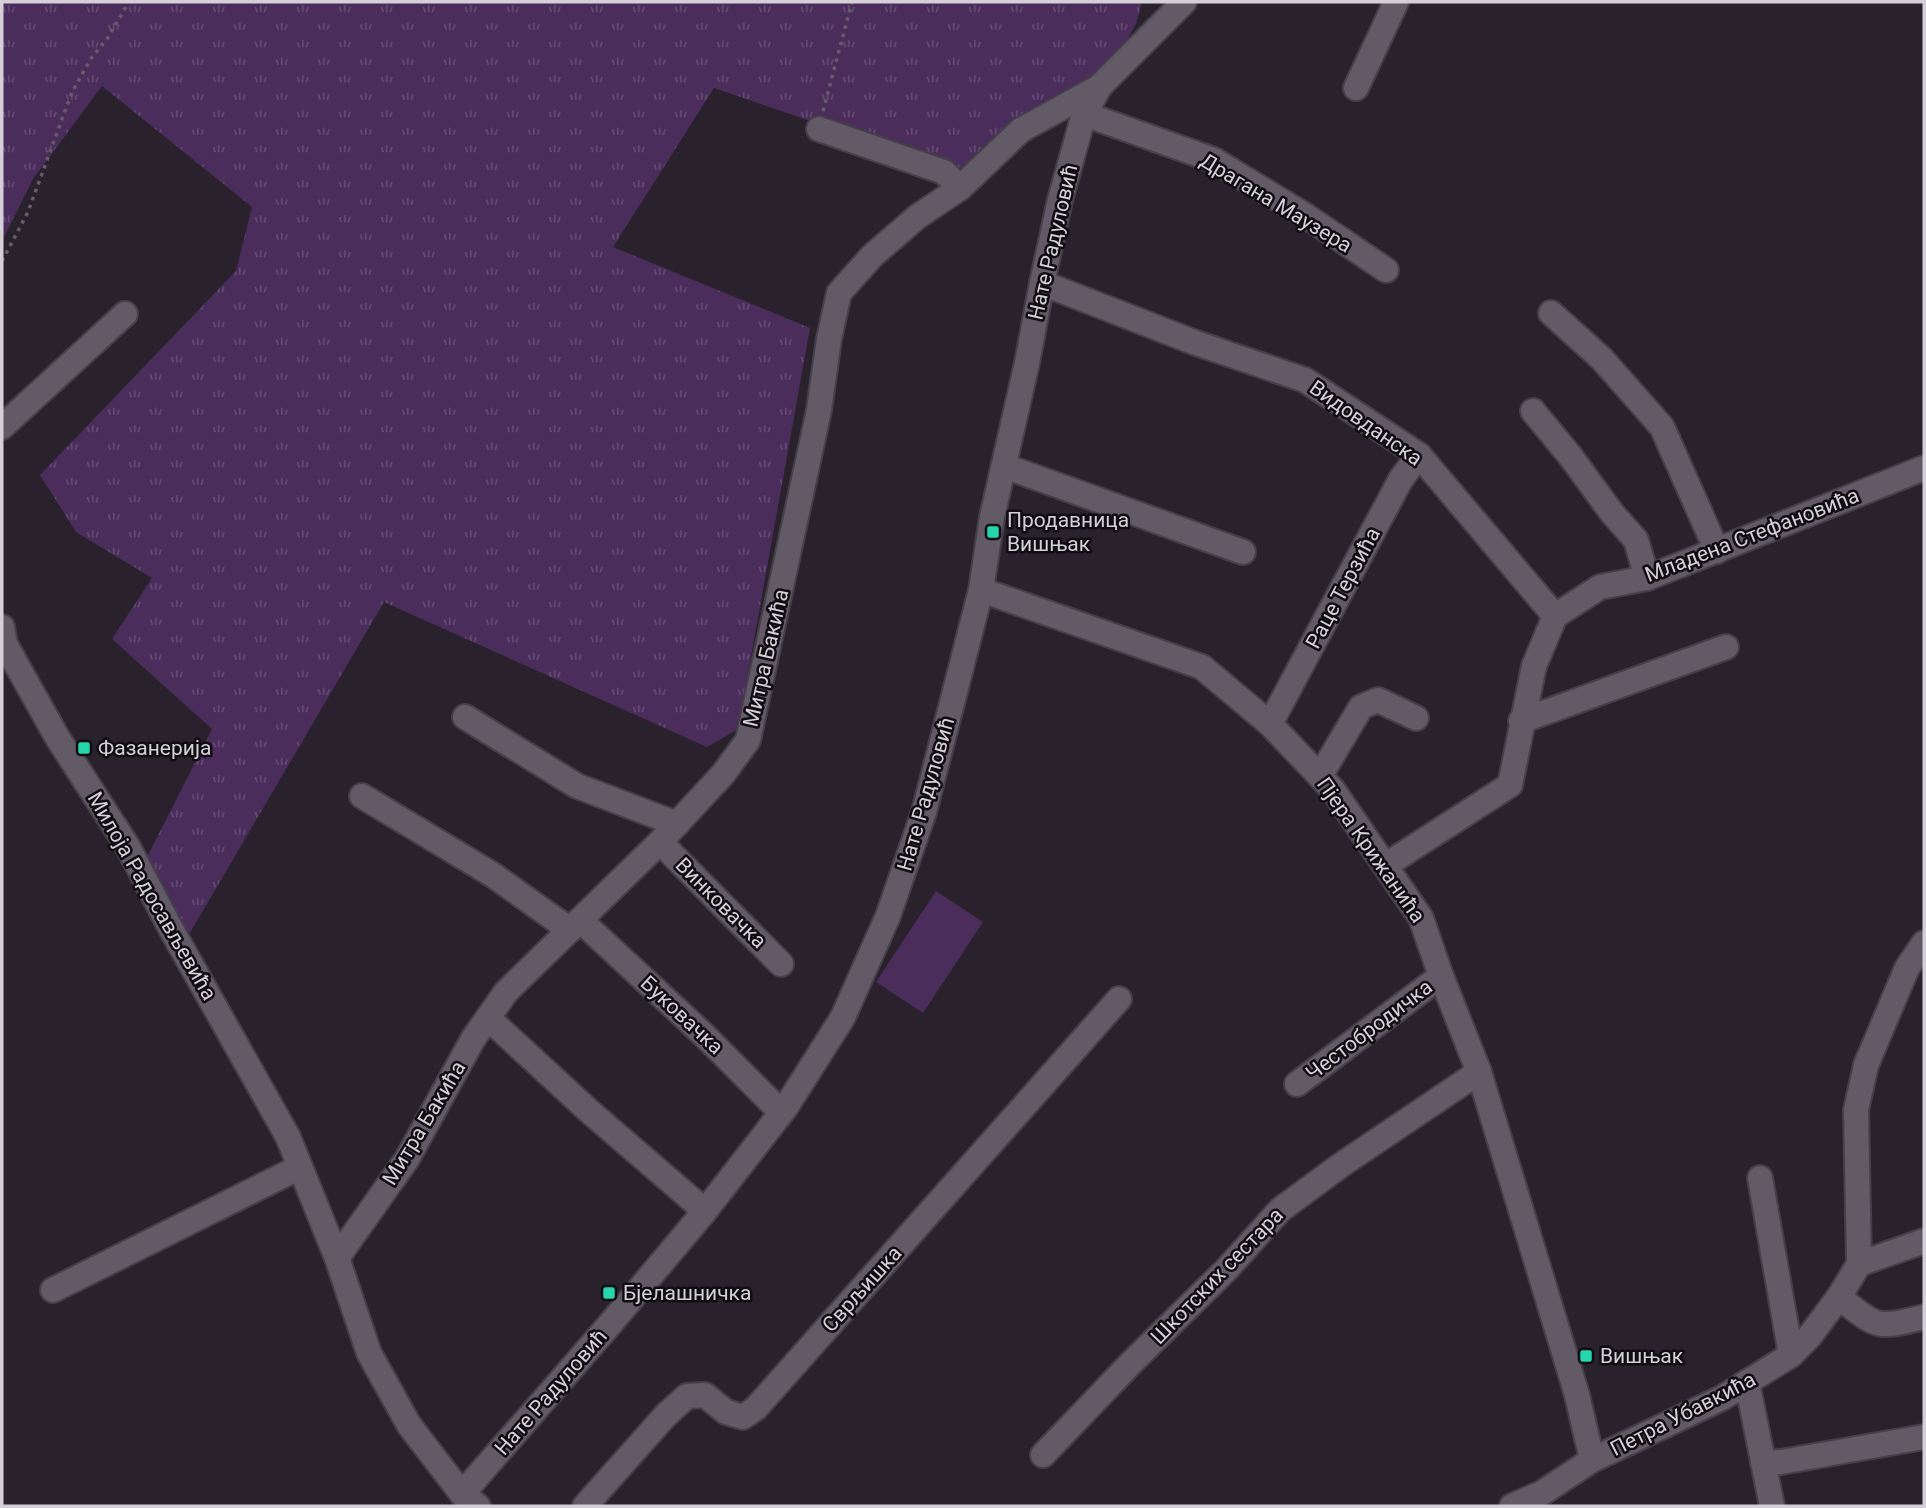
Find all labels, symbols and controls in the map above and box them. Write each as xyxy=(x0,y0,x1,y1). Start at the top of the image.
street label: Драгана Маузера xyxy=(1196,148,1356,258)
street label: Нате Радуловић xyxy=(1023,162,1083,322)
street label: Видовданска xyxy=(1305,375,1427,471)
street label: Младена Стефановића xyxy=(1642,483,1862,587)
place label: Продавница Вишњак xyxy=(1007,508,1129,556)
street label: Раце Терзића xyxy=(1301,523,1385,653)
marker: Продавница Вишњак xyxy=(985,524,1001,540)
street label: Митра Бакића xyxy=(739,587,793,729)
street label: Нате Радуловић xyxy=(893,714,959,874)
place label: Фазанерија xyxy=(98,736,211,760)
marker: Фазанерија xyxy=(76,740,92,756)
street label: Пјера Крижанића xyxy=(1312,773,1430,927)
street label: Милоја Радосављевића xyxy=(83,788,221,1004)
street label: Винковачка xyxy=(671,853,771,953)
street label: Буковачка xyxy=(636,971,728,1059)
street label: Честобродичка xyxy=(1301,975,1437,1085)
street label: Митра Бакића xyxy=(378,1057,470,1189)
street label: Шкотских сестара xyxy=(1146,1203,1288,1349)
street label: Сврљишка xyxy=(817,1241,907,1337)
place label: Бјелашничка xyxy=(623,1281,751,1305)
marker: Бјелашничка xyxy=(601,1285,617,1301)
street label: Нате Радуловић xyxy=(490,1324,612,1460)
place label: Вишњак xyxy=(1600,1344,1684,1368)
marker: Вишњак xyxy=(1578,1348,1594,1364)
street label: Петра Убавкића xyxy=(1606,1367,1760,1461)

